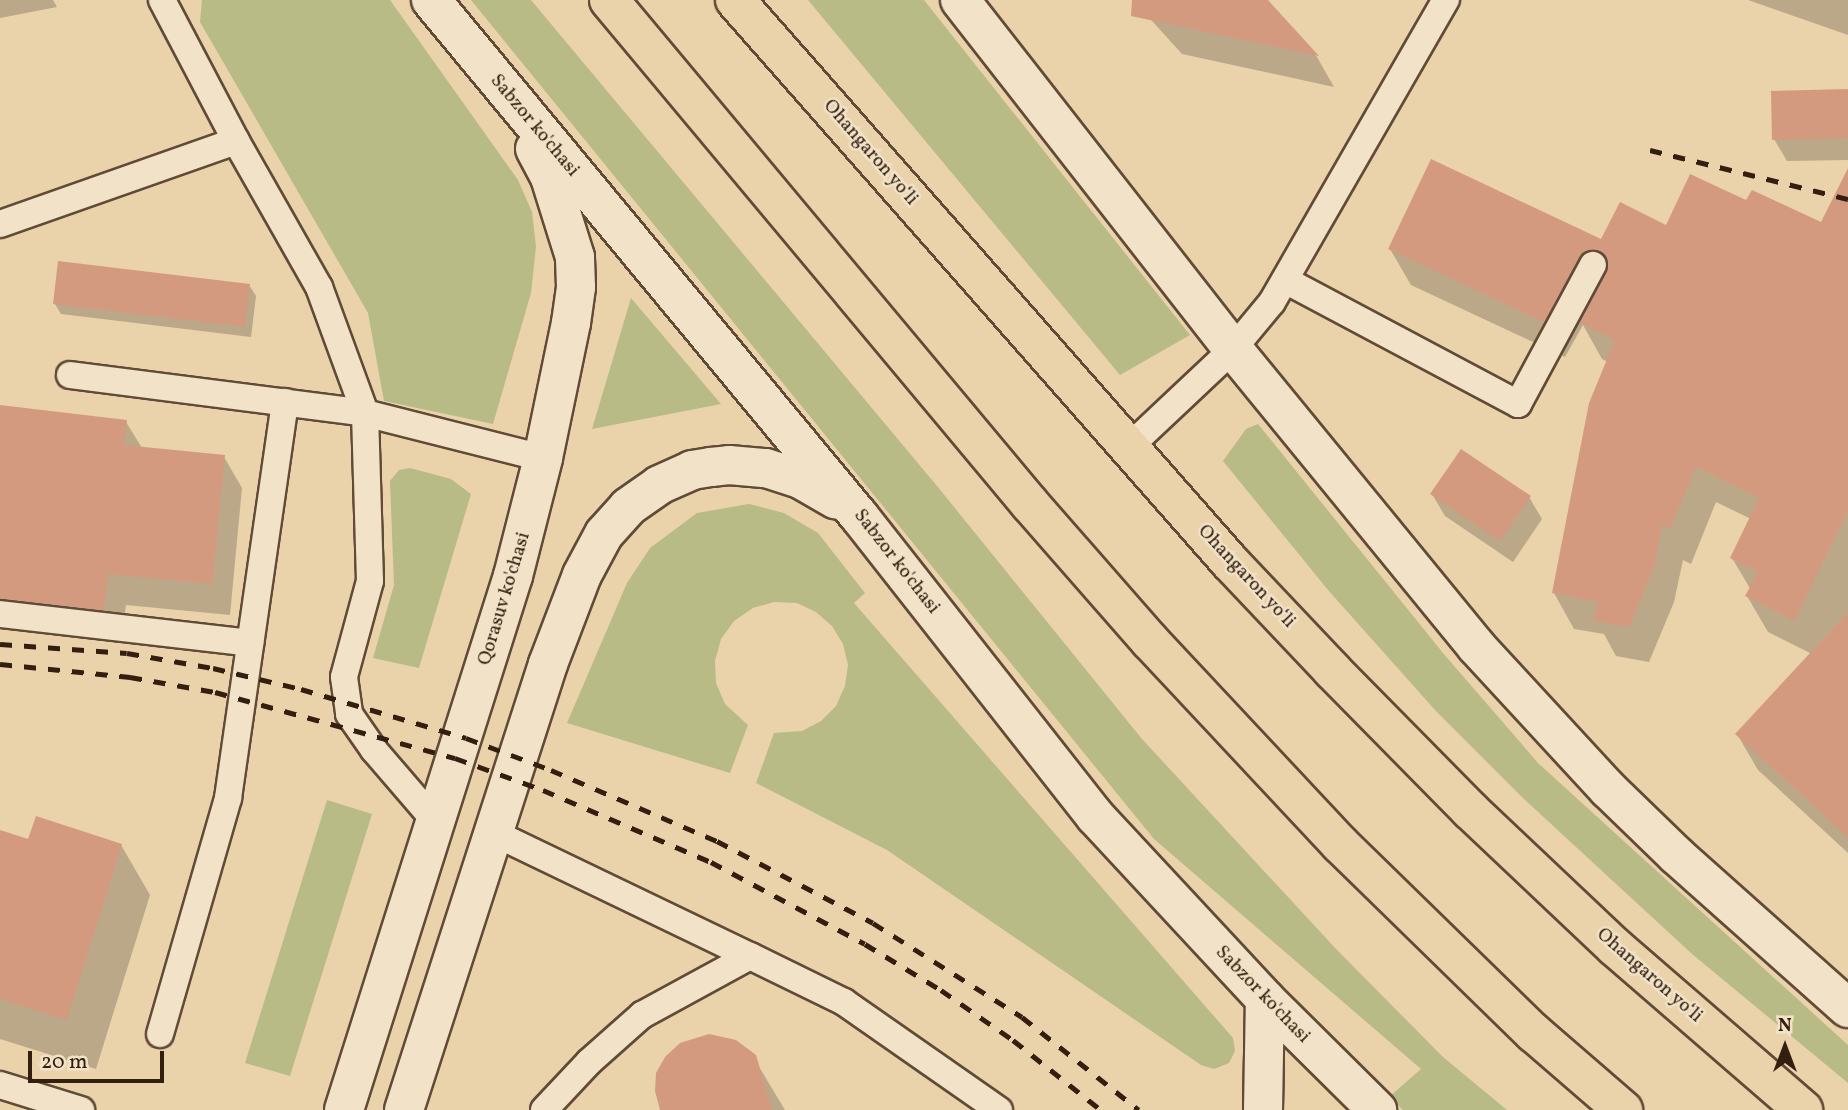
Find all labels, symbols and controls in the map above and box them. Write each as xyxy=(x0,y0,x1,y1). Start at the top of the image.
street label: Sabzor ko'chasi xyxy=(485,70,583,182)
street label: Ohangaron yoʻli xyxy=(818,95,922,211)
street label: Sabzor ko'chasi xyxy=(848,505,944,619)
street label: Ohangaron yoʻli xyxy=(1192,520,1300,634)
street label: Qorasuv ko'chasi xyxy=(474,529,536,669)
street label: Ohangaron yoʻli xyxy=(1591,924,1707,1028)
street label: Sabzor ko'chasi xyxy=(1210,942,1314,1048)
north arrow xyxy=(1750,1012,1820,1082)
text: N xyxy=(1778,1013,1792,1039)
scale bar xyxy=(32,1036,168,1080)
text: 20 m xyxy=(41,1048,87,1077)

